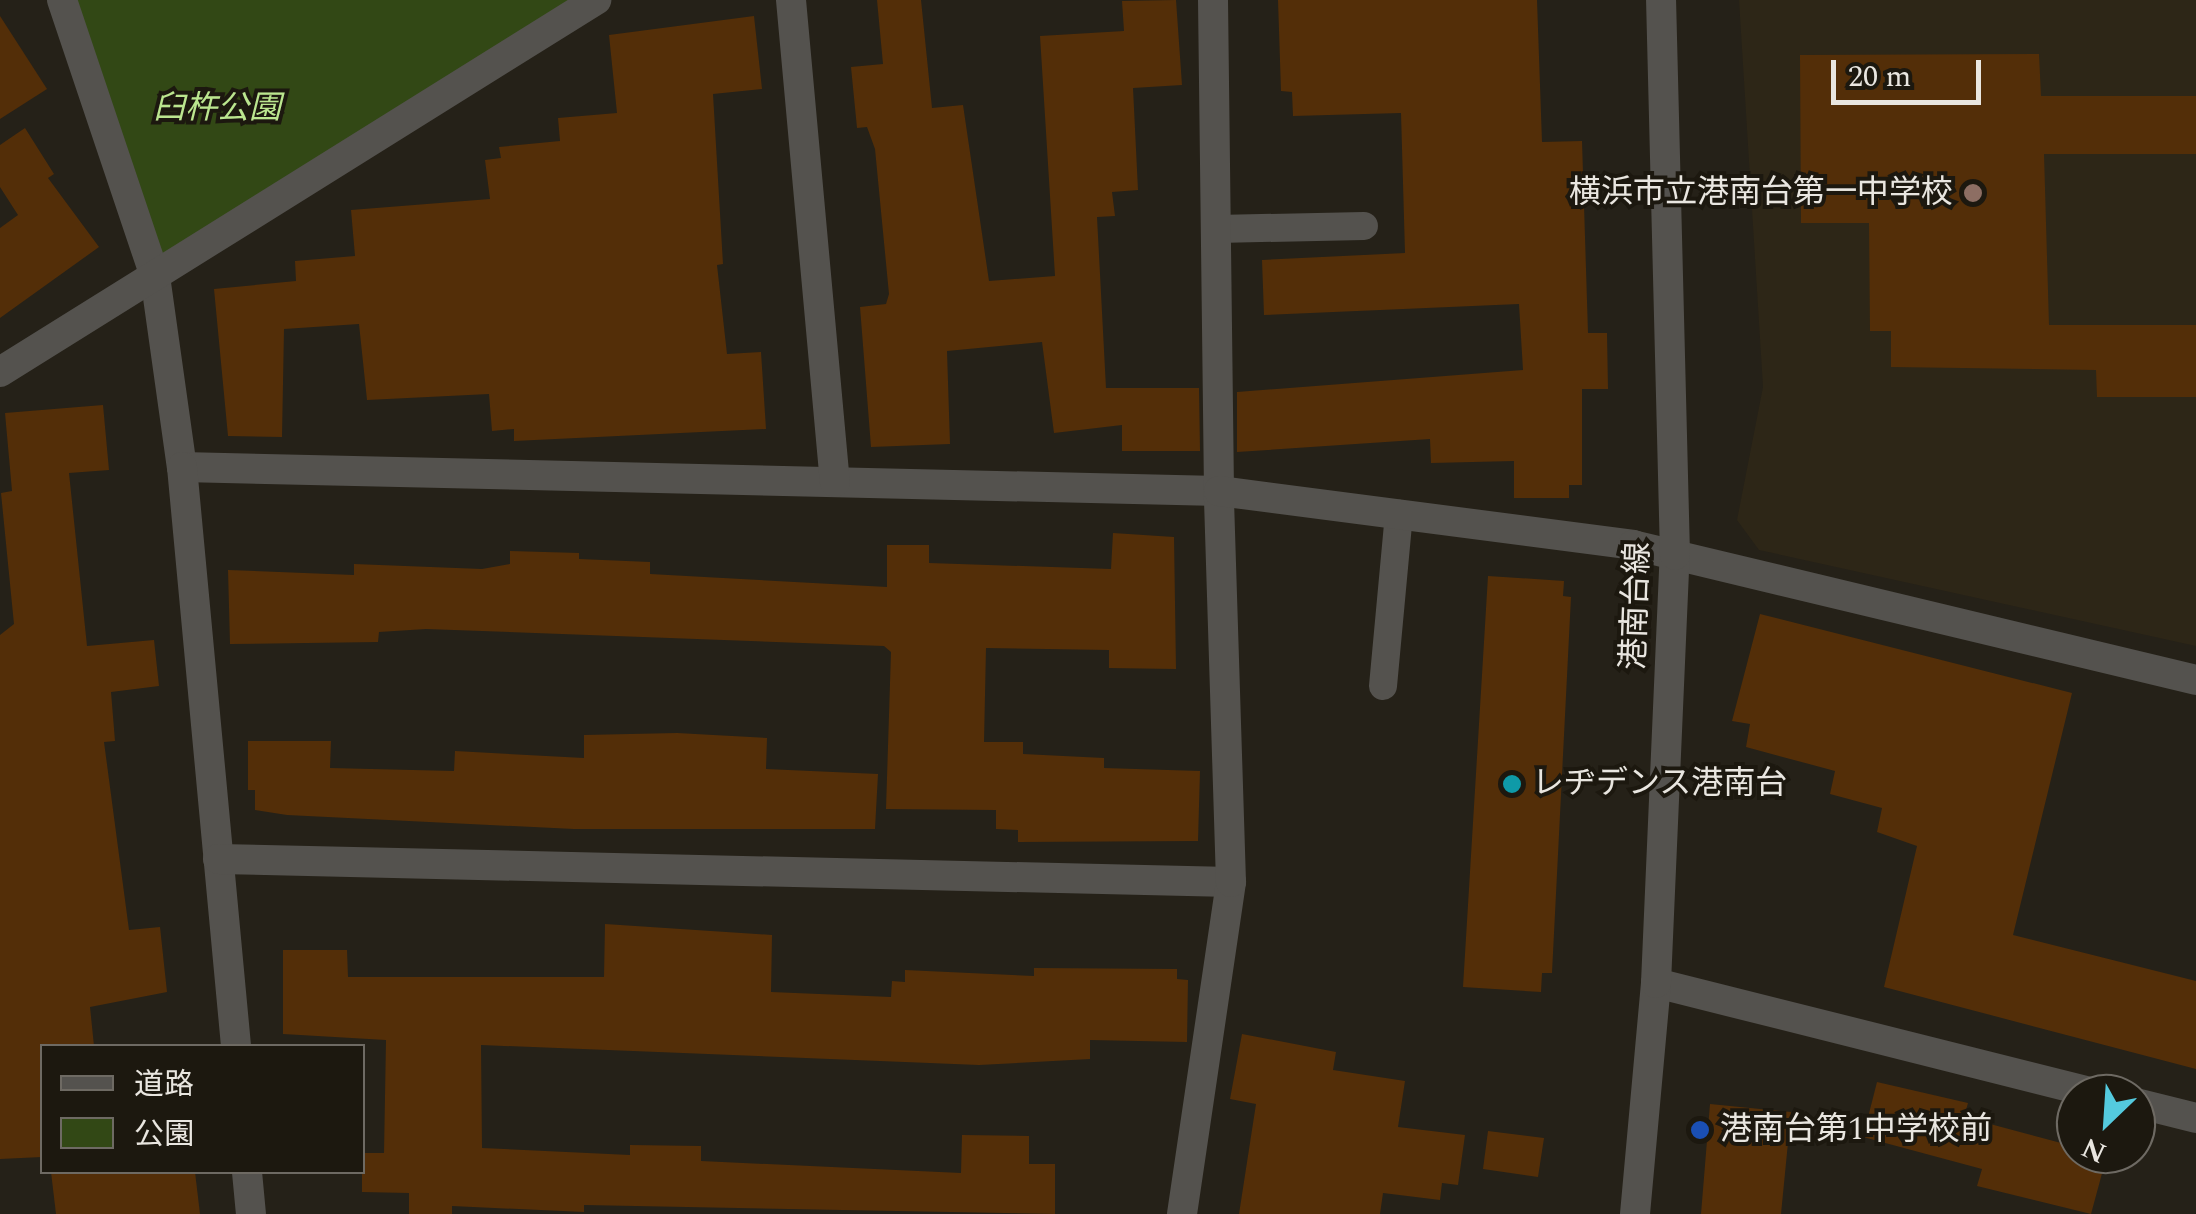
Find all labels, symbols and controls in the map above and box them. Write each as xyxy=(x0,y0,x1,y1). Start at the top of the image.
scale bar xyxy=(1836,40,1986,102)
text: 20 m xyxy=(1848,54,1911,100)
park label: 臼杵公園 xyxy=(153,90,281,128)
place label: 横浜市立港南台第一中学校 xyxy=(1569,174,1953,212)
marker: 横浜市立港南台第一中学校 xyxy=(1962,182,1984,204)
street label: 港南台線 xyxy=(1616,541,1658,671)
place label: レヂデンス港南台 xyxy=(1532,765,1788,803)
marker: レヂデンス港南台 xyxy=(1501,773,1523,795)
legend xyxy=(40,1044,365,1174)
text: 道路 xyxy=(134,1062,194,1108)
north arrow xyxy=(2056,1074,2156,1174)
place label: 港南台第1中学校前 xyxy=(1720,1111,1992,1149)
text: 公園 xyxy=(134,1112,194,1158)
marker: 港南台第1中学校前 xyxy=(1689,1119,1711,1141)
text: N xyxy=(2075,1126,2113,1174)

